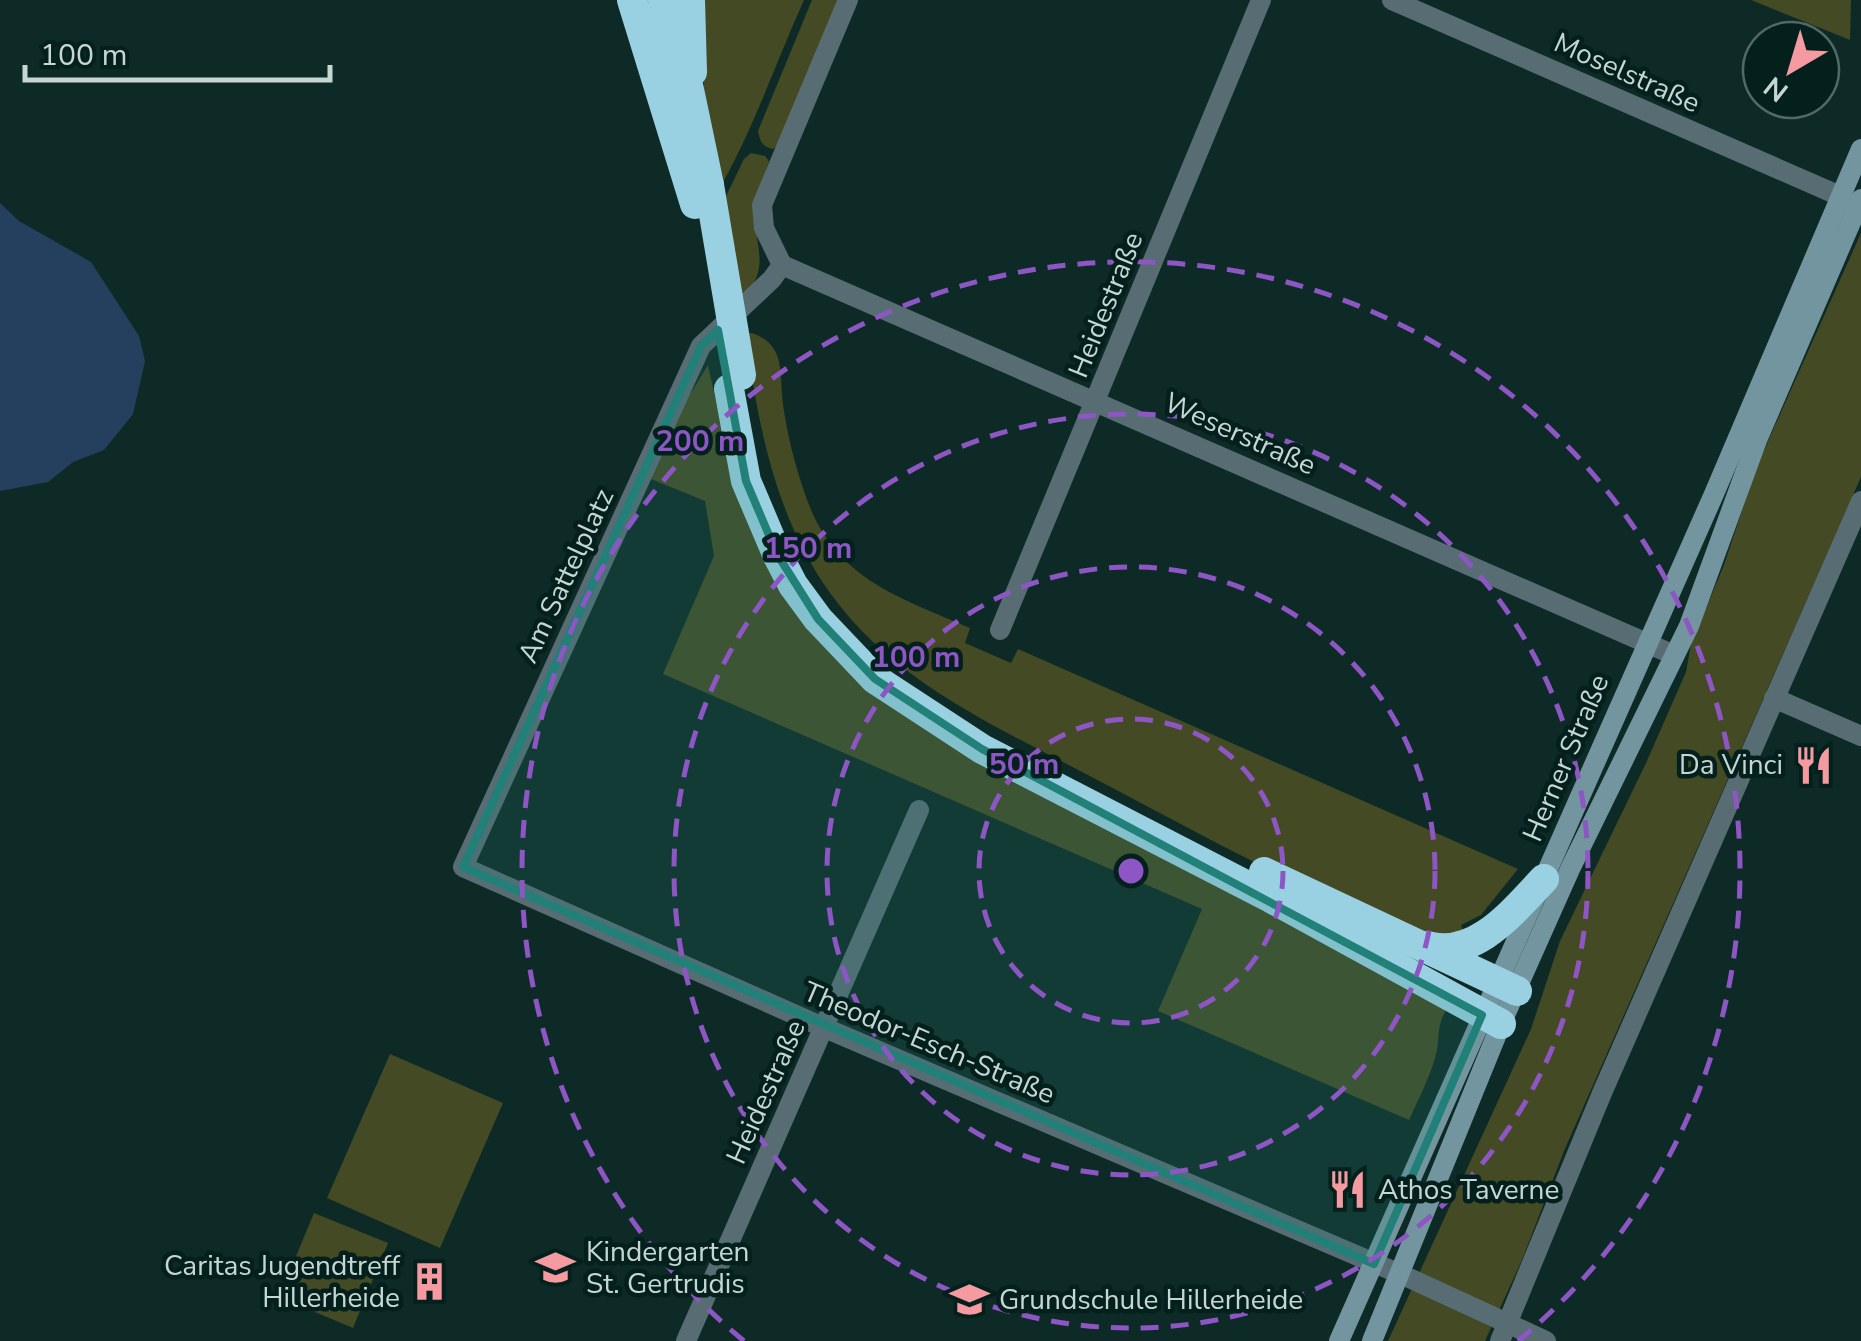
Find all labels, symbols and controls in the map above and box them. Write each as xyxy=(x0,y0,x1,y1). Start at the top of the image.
scale bar xyxy=(25,20,330,82)
north arrow xyxy=(1741,20,1841,120)
street label: Moselstraße xyxy=(1548,24,1706,122)
text: 100 m xyxy=(40,35,127,76)
text: N xyxy=(1756,67,1796,110)
street label: Heidestraße xyxy=(1060,227,1152,383)
street label: Weserstraße xyxy=(1158,384,1322,484)
text: 200 m xyxy=(656,421,744,462)
street label: Am Sattelplatz xyxy=(509,483,623,669)
text: 150 m xyxy=(764,528,852,569)
text: 100 m xyxy=(872,637,960,678)
street label: Herner Straße xyxy=(1514,669,1618,847)
text: 50 m xyxy=(989,744,1059,785)
restaurant icon: Da Vinci xyxy=(1792,744,1834,786)
place label: Da Vinci xyxy=(1679,746,1783,784)
centre of rings xyxy=(1113,853,1149,889)
street label: Theodor-Esch-Straße xyxy=(797,973,1061,1113)
street label: Heidestraße xyxy=(717,1014,815,1170)
restaurant icon: Athos Taverne xyxy=(1327,1169,1369,1211)
place label: Athos Taverne xyxy=(1378,1171,1559,1209)
place label: Kindergarten St. Gertrudis xyxy=(586,1233,749,1303)
place label: Caritas Jugendtreff Hillerheide xyxy=(164,1247,401,1317)
school or university icon: Kindergarten St. Gertrudis xyxy=(535,1247,577,1289)
building icon: Caritas Jugendtreff Hillerheide xyxy=(409,1261,451,1303)
school or university icon: Grundschule Hillerheide xyxy=(948,1279,990,1321)
place label: Grundschule Hillerheide xyxy=(999,1281,1303,1319)

